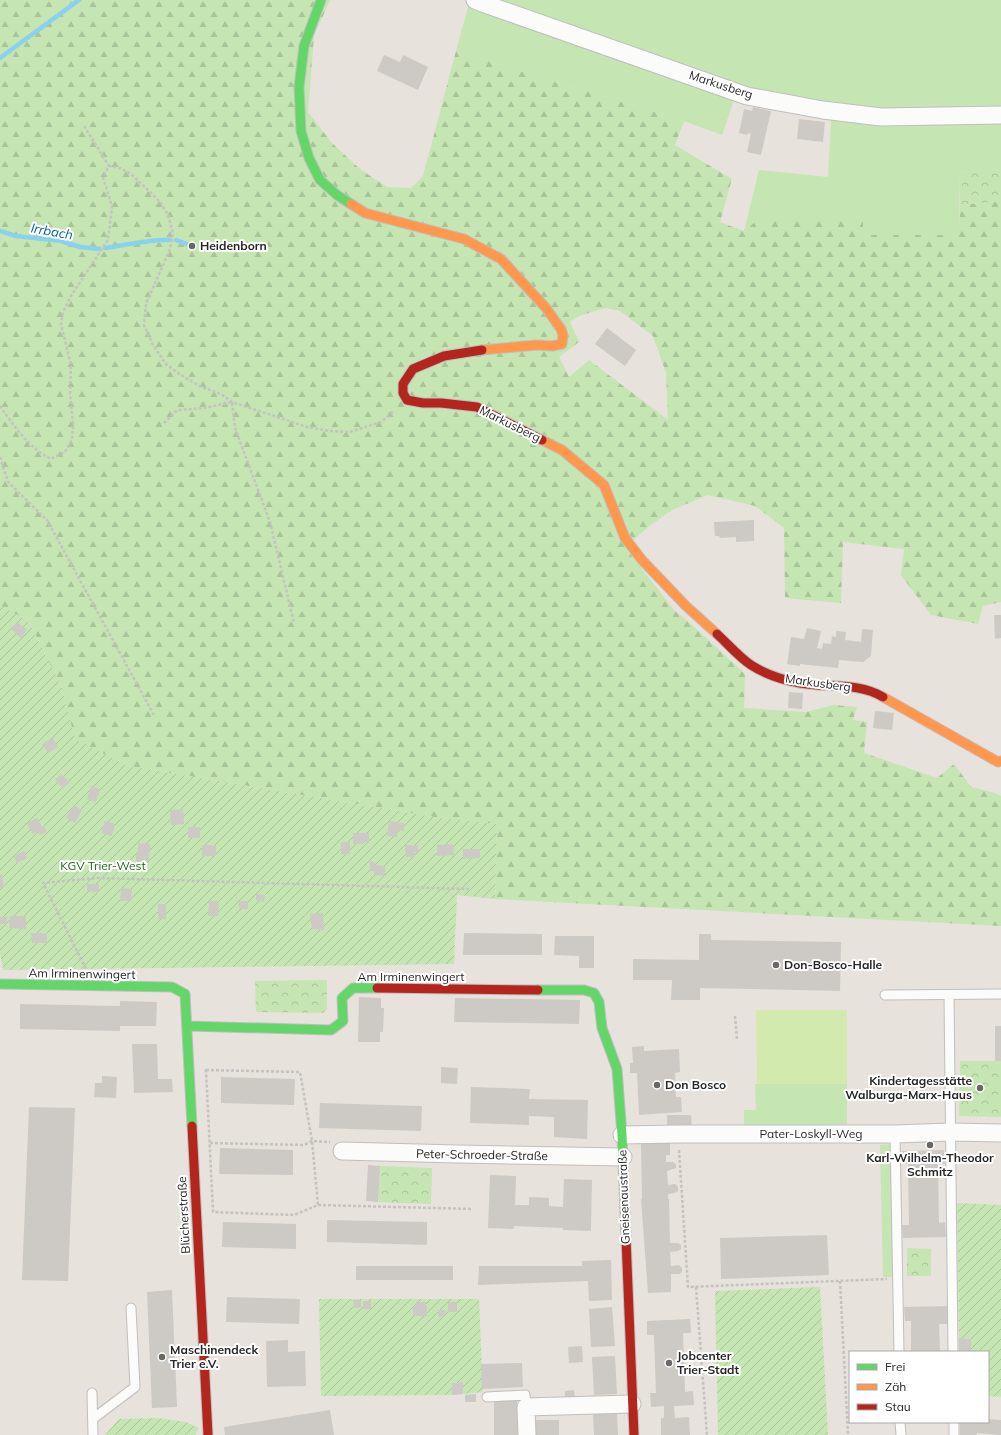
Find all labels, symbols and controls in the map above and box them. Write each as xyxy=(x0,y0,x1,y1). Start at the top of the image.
street label: Markusberg xyxy=(687,67,755,102)
water label: Irrbach xyxy=(30,219,74,243)
place label: Heidenborn xyxy=(200,238,267,253)
marker: Heidenborn xyxy=(187,241,197,251)
street label: Markusberg xyxy=(477,402,543,445)
street label: Markusberg xyxy=(784,670,852,695)
park label: KGV Trier-West xyxy=(60,858,146,873)
place label: Don-Bosco-Halle xyxy=(784,957,883,972)
marker: Don-Bosco-Halle xyxy=(771,960,781,970)
street label: Am Irminenwingert xyxy=(28,965,136,982)
street label: Am Irminenwingert xyxy=(358,969,464,984)
place label: Kindertagesstätte Walburga-Marx-Haus xyxy=(845,1073,972,1102)
place label: Don Bosco xyxy=(665,1077,726,1092)
marker: Don Bosco xyxy=(652,1080,662,1090)
marker: Kindertagesstätte Walburga-Marx-Haus xyxy=(975,1083,985,1093)
street label: Pater-Loskyll-Weg xyxy=(760,1126,862,1141)
marker: Karl-Wilhelm-Theodor Schmitz xyxy=(925,1140,935,1150)
street label: Peter-Schroeder-Straße xyxy=(416,1146,548,1163)
street label: Gneisenaustraße xyxy=(614,1150,633,1245)
place label: Karl-Wilhelm-Theodor Schmitz xyxy=(866,1150,994,1179)
street label: Blücherstraße xyxy=(174,1176,193,1254)
place label: Maschinendeck Trier e.V. xyxy=(170,1342,258,1371)
place label: Jobcenter Trier-Stadt xyxy=(677,1348,740,1377)
legend xyxy=(849,1351,989,1423)
marker: Maschinendeck Trier e.V. xyxy=(157,1352,167,1362)
marker: Jobcenter Trier-Stadt xyxy=(664,1358,674,1368)
text: Frei xyxy=(885,1359,905,1374)
text: Zäh xyxy=(885,1379,906,1394)
text: Stau xyxy=(885,1399,911,1414)

